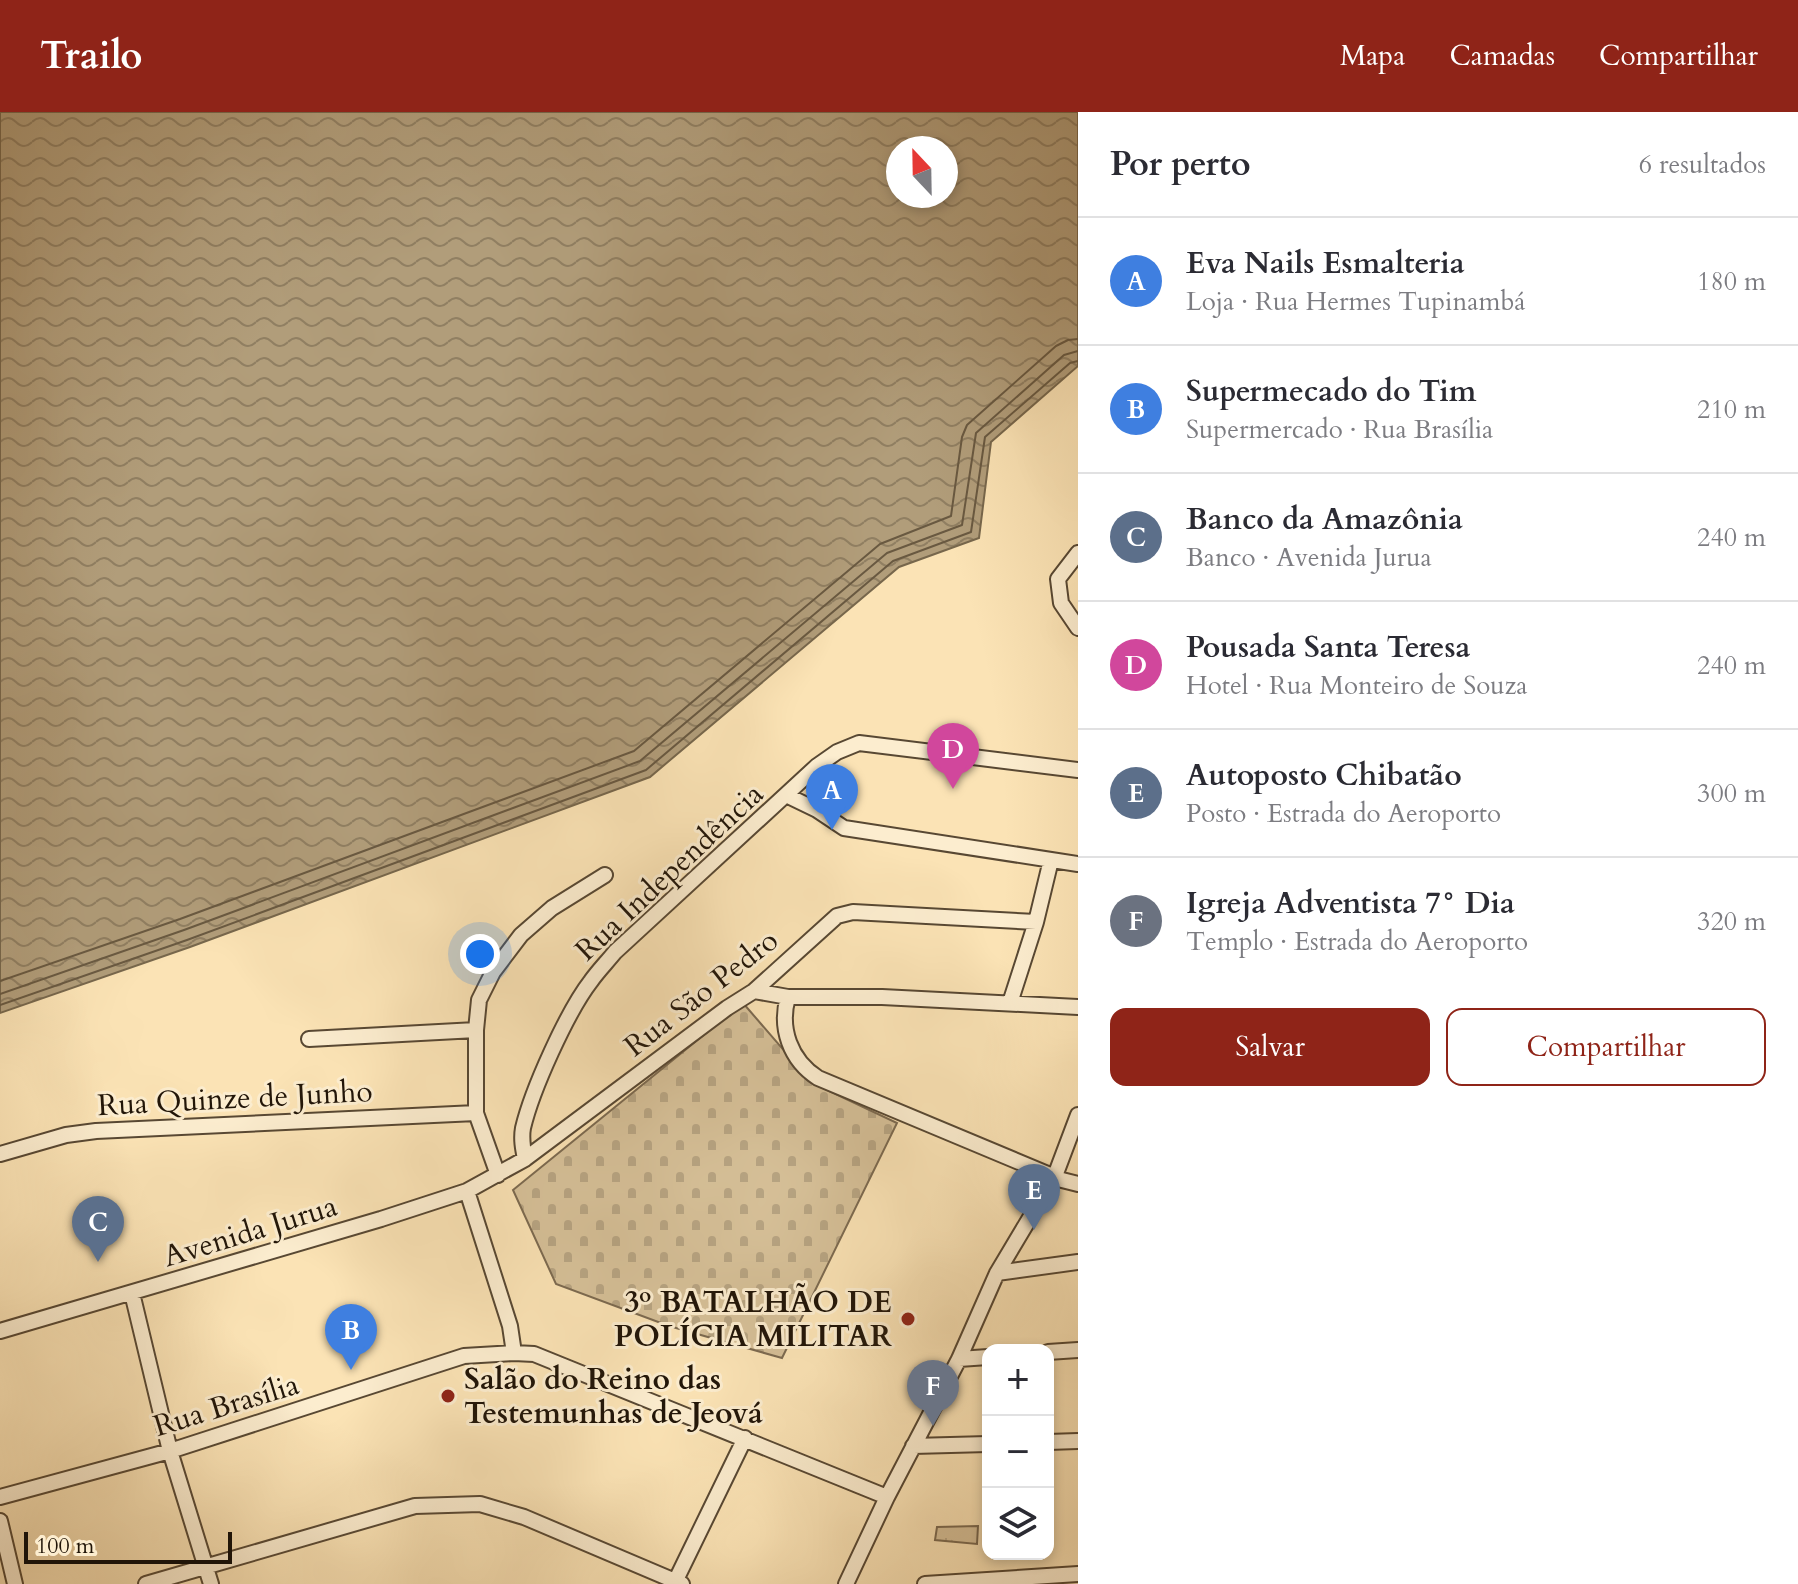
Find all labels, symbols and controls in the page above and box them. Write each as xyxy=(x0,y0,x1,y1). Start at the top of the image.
text: Trailo xyxy=(40,30,142,82)
text: Mapa xyxy=(1340,37,1405,75)
text: Camadas xyxy=(1449,37,1555,75)
text: Compartilhar xyxy=(1599,37,1758,75)
north arrow xyxy=(886,136,958,208)
text: Por perto xyxy=(1110,141,1251,187)
text: 6 resultados xyxy=(1639,147,1766,182)
text: Eva Nails Esmalteria xyxy=(1186,243,1465,284)
text: A xyxy=(1126,264,1146,299)
text: 180 m xyxy=(1697,264,1766,299)
text: Loja · Rua Hermes Tupinambá xyxy=(1186,284,1526,319)
text: Supermecado do Tim xyxy=(1186,371,1476,412)
text: B xyxy=(1127,392,1145,427)
text: 210 m xyxy=(1697,392,1766,427)
text: Supermercado · Rua Brasília xyxy=(1186,412,1493,447)
text: Banco da Amazônia xyxy=(1186,499,1463,540)
text: C xyxy=(1126,520,1146,555)
text: 240 m xyxy=(1697,520,1766,555)
text: Banco · Avenida Jurua xyxy=(1186,540,1432,575)
text: Pousada Santa Teresa xyxy=(1186,627,1470,668)
text: D xyxy=(1125,648,1147,683)
text: 240 m xyxy=(1697,648,1766,683)
text: Hotel · Rua Monteiro de Souza xyxy=(1186,668,1528,703)
pin: D xyxy=(927,723,979,789)
text: Autoposto Chibatão xyxy=(1186,755,1462,796)
pin: A xyxy=(806,764,858,830)
street label: Rua Independência xyxy=(566,774,772,970)
text: E xyxy=(1128,776,1144,811)
text: 300 m xyxy=(1697,776,1766,811)
text: Posto · Estrada do Aeroporto xyxy=(1186,796,1501,831)
text: Igreja Adventista 7° Dia xyxy=(1186,883,1515,924)
text: F xyxy=(1128,904,1144,939)
text: 320 m xyxy=(1697,904,1766,939)
street label: Rua São Pedro xyxy=(616,920,787,1067)
text: Templo · Estrada do Aeroporto xyxy=(1186,924,1528,959)
your location xyxy=(460,934,500,974)
button: Salvar xyxy=(1110,1008,1430,1086)
button: Compartilhar xyxy=(1446,1008,1766,1086)
street label: Rua Quinze de Junho xyxy=(97,1071,374,1126)
pin: E xyxy=(1008,1164,1060,1230)
street label: Avenida Jurua xyxy=(158,1186,342,1277)
pin: C xyxy=(72,1196,124,1262)
place label: 3º BATALHÃO DE POLÍCIA MILITAR xyxy=(614,1282,892,1357)
pin: B xyxy=(325,1304,377,1370)
marker: 3º BATALHÃO DE POLÍCIA MILITAR xyxy=(899,1310,917,1328)
map controls xyxy=(982,1344,1054,1560)
button: + xyxy=(982,1344,1054,1416)
place label: Salão do Reino das Testemunhas de Jeová xyxy=(464,1359,763,1434)
pin: F xyxy=(907,1360,959,1426)
street label: Rua Brasília xyxy=(148,1364,304,1447)
marker: Salão do Reino das Testemunhas de Jeová xyxy=(439,1387,457,1405)
button: − xyxy=(982,1416,1054,1488)
button: layers xyxy=(982,1488,1054,1560)
scale bar xyxy=(24,1528,232,1564)
text: 100 m xyxy=(36,1531,94,1561)

